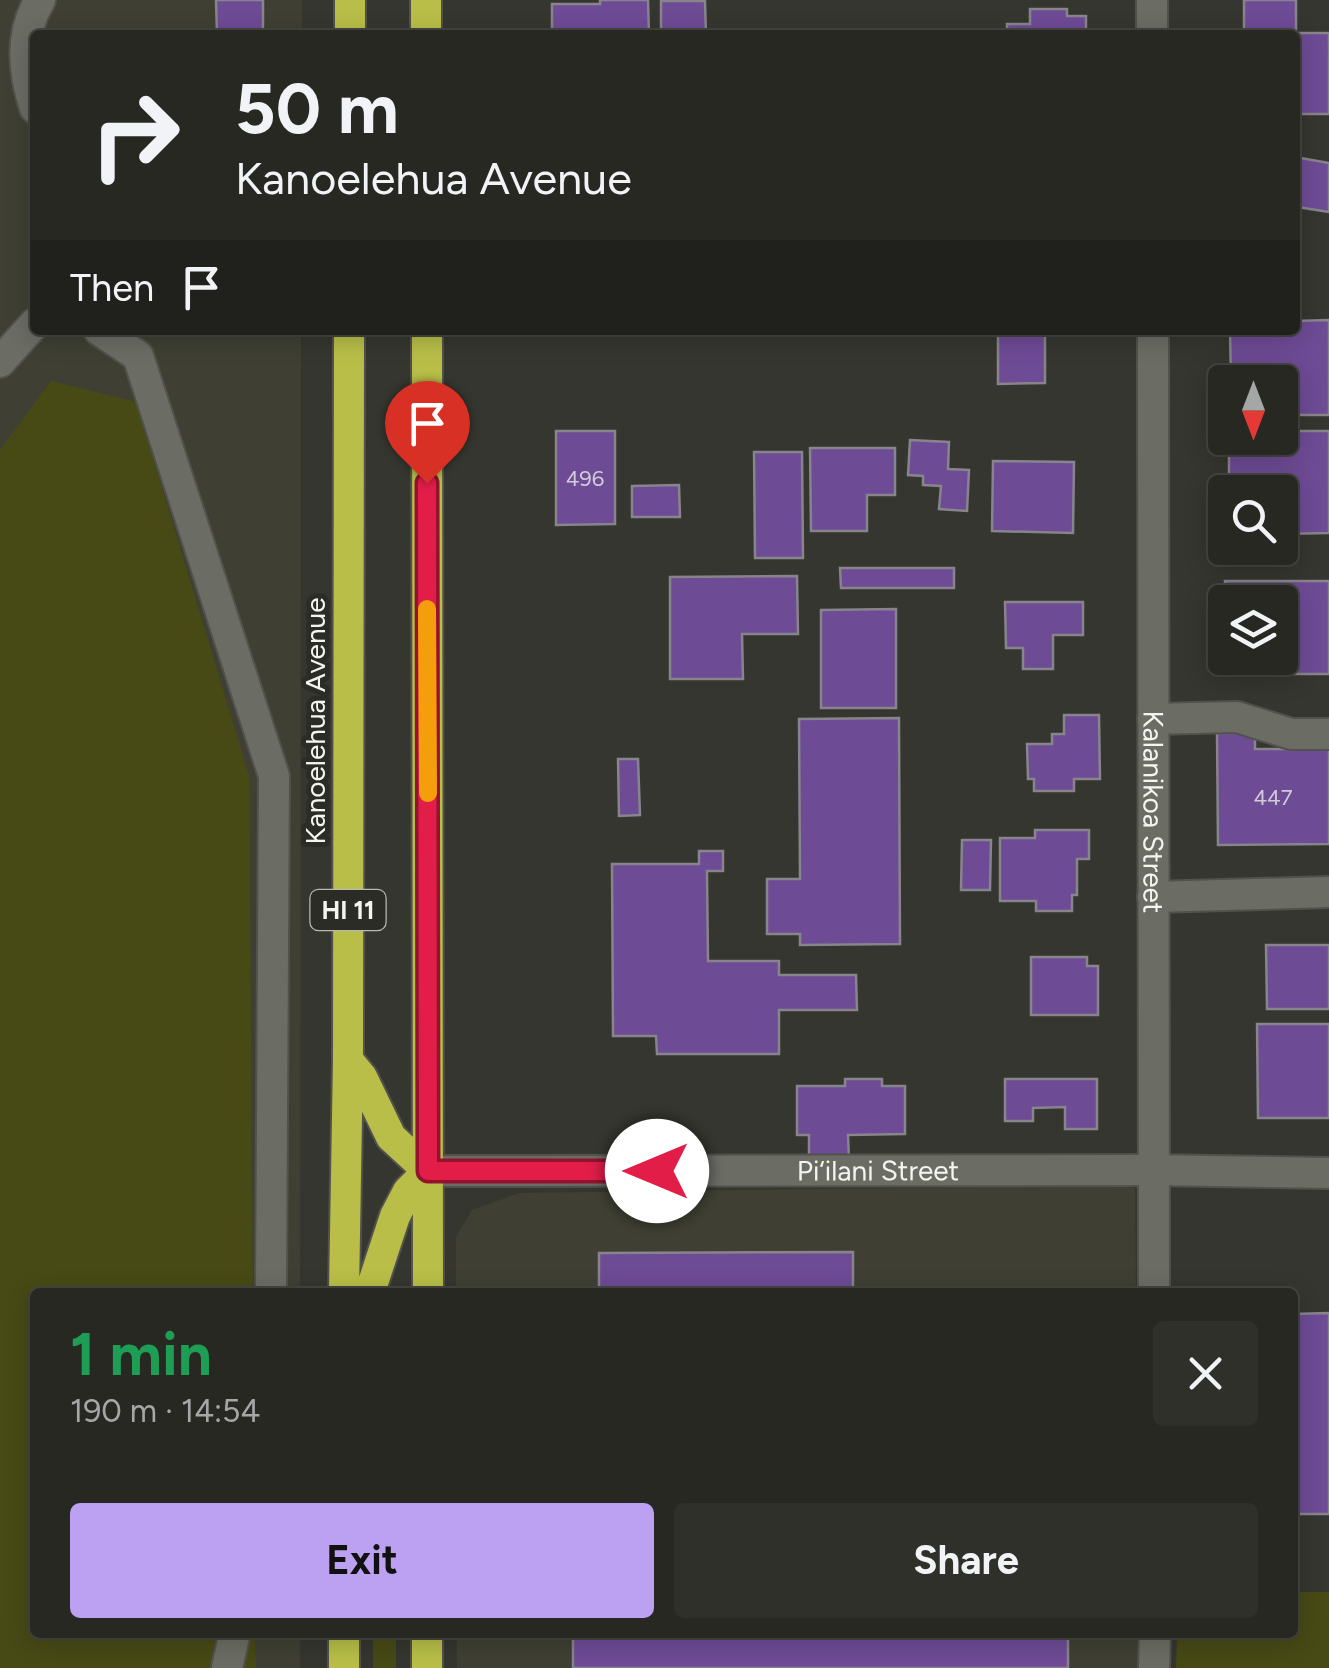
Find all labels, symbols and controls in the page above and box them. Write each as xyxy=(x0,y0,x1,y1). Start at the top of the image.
text: 50 m xyxy=(235,66,399,151)
icon: right xyxy=(70,70,200,200)
text: Kanoelehua Avenue xyxy=(235,151,632,205)
icon: arrive xyxy=(174,260,229,315)
text: Then xyxy=(70,265,154,311)
north arrow xyxy=(1208,365,1298,455)
map controls xyxy=(1208,365,1298,675)
pin xyxy=(385,381,470,484)
icon: arrive xyxy=(400,396,455,451)
house number: 496 xyxy=(566,465,604,492)
button: search xyxy=(1208,475,1298,565)
button: layers xyxy=(1208,585,1298,675)
street label: Kanoelehua Avenue xyxy=(298,598,332,844)
street label: Kalanikoa Street xyxy=(1136,711,1171,913)
house number: 447 xyxy=(1253,784,1293,811)
road number: HI 11 xyxy=(310,890,386,930)
position arrow xyxy=(605,1119,709,1223)
street label: Pi‘ilani Street xyxy=(797,1153,959,1187)
text: 1 min xyxy=(70,1318,212,1390)
button: close xyxy=(1153,1321,1258,1426)
text: 190 m · 14:54 xyxy=(70,1392,260,1430)
button: Exit xyxy=(70,1503,654,1618)
button: Share xyxy=(674,1503,1258,1618)

